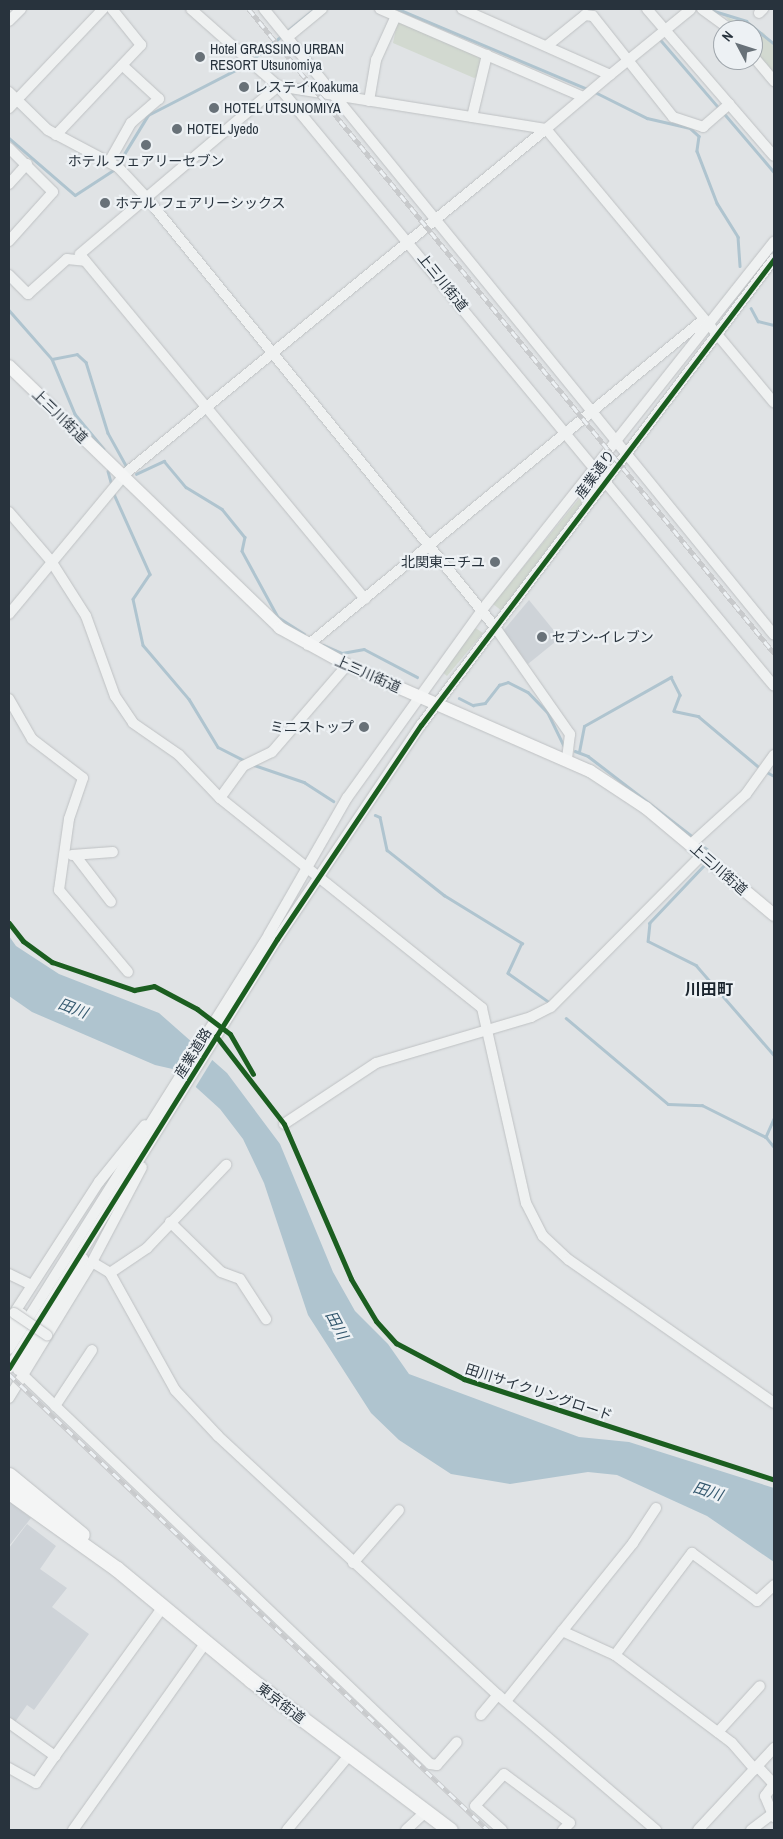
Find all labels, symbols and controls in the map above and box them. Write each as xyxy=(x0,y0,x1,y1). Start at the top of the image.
north arrow xyxy=(713,20,763,70)
text: N xyxy=(718,27,737,45)
place label: Hotel GRASSINO URBAN RESORT Utsunomiya xyxy=(210,41,344,74)
marker: Hotel GRASSINO URBAN RESORT Utsunomiya xyxy=(194,51,206,63)
place label: レステイKoakuma xyxy=(254,79,358,95)
marker: レステイKoakuma xyxy=(238,81,250,93)
place label: HOTEL UTSUNOMIYA xyxy=(224,100,341,116)
marker: HOTEL UTSUNOMIYA xyxy=(208,102,220,114)
place label: HOTEL Jyedo xyxy=(187,121,259,137)
marker: HOTEL Jyedo xyxy=(171,123,183,135)
marker: ホテル フェアリーセブン xyxy=(140,139,152,151)
place label: ホテル フェアリーセブン xyxy=(67,153,225,169)
place label: ホテル フェアリーシックス xyxy=(115,195,286,211)
marker: ホテル フェアリーシックス xyxy=(99,197,111,209)
street label: 上三川街道 xyxy=(414,250,472,314)
street label: 上三川街道 xyxy=(29,386,91,446)
street label: 産業通り xyxy=(572,446,618,502)
place label: 北関東ニチユ xyxy=(401,554,485,570)
marker: 北関東ニチユ xyxy=(489,556,501,568)
place label: セブン-イレブン xyxy=(552,629,654,645)
marker: セブン-イレブン xyxy=(536,631,548,643)
street label: 上三川街道 xyxy=(333,652,403,696)
place label: ミニストップ xyxy=(270,719,354,735)
marker: ミニストップ xyxy=(358,721,370,733)
street label: 上三川街道 xyxy=(687,840,751,898)
district label: 川田町 xyxy=(685,979,733,999)
water label: 田川 xyxy=(56,994,90,1022)
street label: 産業道路 xyxy=(171,1025,215,1081)
water label: 田川 xyxy=(322,1308,352,1342)
street label: 田川サイクリングロード xyxy=(463,1360,615,1424)
water label: 田川 xyxy=(691,1478,725,1504)
street label: 東京街道 xyxy=(254,1679,308,1727)

